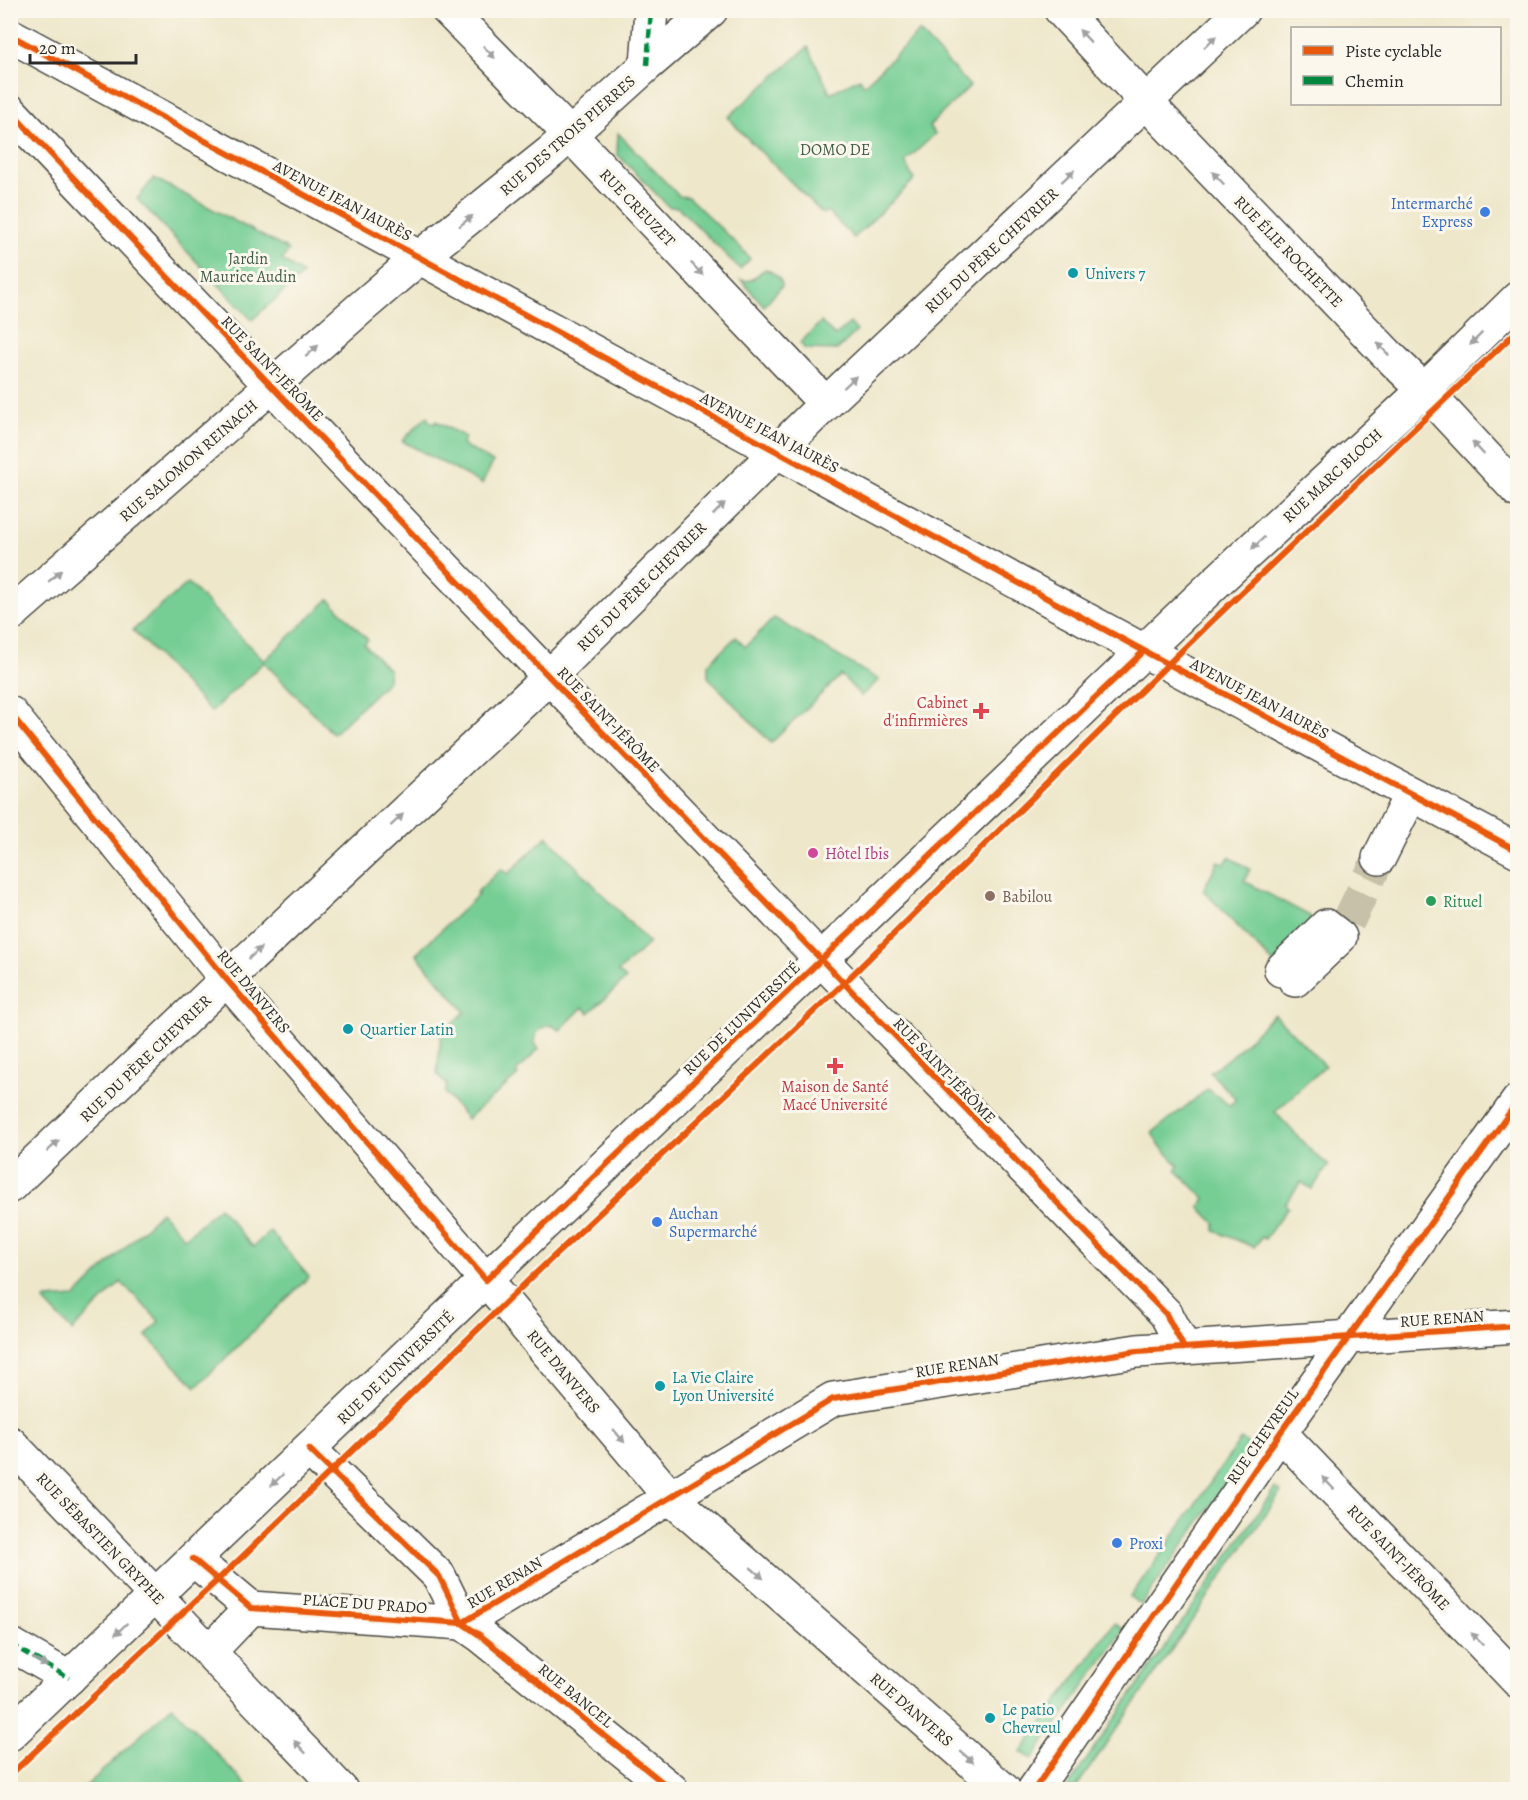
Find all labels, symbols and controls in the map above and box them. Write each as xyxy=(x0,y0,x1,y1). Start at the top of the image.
scale bar xyxy=(30,27,136,65)
legend xyxy=(1291,27,1501,105)
one-way arrow xyxy=(1079,29,1092,44)
text: 20 m xyxy=(39,36,76,60)
one-way arrow xyxy=(1203,36,1217,50)
text: Piste cyclable xyxy=(1345,39,1442,63)
one-way arrow xyxy=(482,45,496,60)
text: Chemin xyxy=(1345,69,1404,93)
street label: RUE DES TROIS PIERRES xyxy=(495,70,640,201)
park label: DOMO DE xyxy=(800,139,870,161)
street label: AVENUE JEAN JAURÈS xyxy=(268,154,416,247)
street label: RUE CREUZET xyxy=(594,164,680,252)
one-way arrow xyxy=(1061,170,1075,184)
one-way arrow xyxy=(1212,171,1226,185)
street label: RUE DU PÈRE CHEVRIER xyxy=(920,183,1063,318)
street label: RUE ÉLIE ROCHETTE xyxy=(1229,191,1348,313)
place label: Intermarché Express xyxy=(1391,193,1473,233)
marker: Intermarché Express xyxy=(1478,205,1492,219)
one-way arrow xyxy=(458,215,474,228)
park label: Jardin Maurice Audin xyxy=(200,248,297,288)
one-way arrow xyxy=(690,261,703,276)
place label: Univers 7 xyxy=(1085,263,1146,285)
marker: Univers 7 xyxy=(1066,266,1080,280)
street label: RUE SAINT-JÉRÔME xyxy=(216,311,329,426)
one-way arrow xyxy=(1469,332,1483,346)
one-way arrow xyxy=(1376,342,1390,356)
one-way arrow xyxy=(304,345,319,358)
one-way arrow xyxy=(842,376,857,389)
street label: AVENUE JEAN JAURÈS xyxy=(695,386,843,479)
street label: RUE SALOMON REINACH xyxy=(115,394,263,527)
street label: RUE MARC BLOCH xyxy=(1278,424,1388,528)
one-way arrow xyxy=(1472,441,1485,456)
one-way arrow xyxy=(711,503,725,517)
street label: RUE DU PÈRE CHEVRIER xyxy=(572,517,712,656)
one-way arrow xyxy=(1251,536,1265,550)
one-way arrow xyxy=(47,570,62,583)
street label: AVENUE JEAN JAURÈS xyxy=(1185,652,1333,745)
street label: RUE SAINT-JÉRÔME xyxy=(552,662,665,777)
place label: Cabinet d'infirmières xyxy=(883,692,968,732)
marker: Cabinet d'infirmières xyxy=(972,702,990,720)
one-way arrow xyxy=(389,814,404,827)
place label: Hôtel Ibis xyxy=(825,843,889,865)
marker: Hôtel Ibis xyxy=(806,846,820,860)
place label: Babilou xyxy=(1002,886,1053,908)
marker: Babilou xyxy=(983,889,997,903)
place label: Rituel xyxy=(1443,891,1482,913)
marker: Rituel xyxy=(1424,894,1438,908)
street label: RUE D'ANVERS xyxy=(212,945,295,1038)
one-way arrow xyxy=(248,947,262,961)
street label: RUE DE L'UNIVERSITÉ xyxy=(678,957,805,1081)
street label: RUE DU PÈRE CHEVRIER xyxy=(75,990,216,1127)
street label: RUE SAINT-JÉRÔME xyxy=(888,1013,1001,1128)
place label: Quartier Latin xyxy=(360,1019,454,1041)
marker: Quartier Latin xyxy=(341,1022,355,1036)
marker: Maison de Santé Macé Université xyxy=(826,1057,844,1075)
place label: Maison de Santé Macé Université xyxy=(781,1076,889,1116)
one-way arrow xyxy=(45,1139,59,1153)
place label: Auchan Supermarché xyxy=(668,1203,757,1243)
marker: Auchan Supermarché xyxy=(650,1215,664,1229)
street label: RUE RENAN xyxy=(1399,1305,1485,1333)
street label: RUE DE L'UNIVERSITÉ xyxy=(332,1306,459,1430)
street label: RUE D'ANVERS xyxy=(522,1325,605,1418)
street label: RUE RENAN xyxy=(914,1349,1001,1383)
place label: La Vie Claire Lyon Université xyxy=(672,1367,774,1407)
marker: La Vie Claire Lyon Université xyxy=(653,1379,667,1393)
street label: RUE CHEVREUL xyxy=(1222,1383,1305,1489)
one-way arrow xyxy=(612,1428,625,1443)
street label: RUE SÉBASTIEN GRYPHE xyxy=(31,1468,169,1610)
one-way arrow xyxy=(269,1473,284,1487)
one-way arrow xyxy=(1321,1476,1335,1490)
street label: RUE SAINT-JÉRÔME xyxy=(1342,1500,1455,1615)
place label: Proxi xyxy=(1129,1533,1163,1555)
marker: Proxi xyxy=(1110,1536,1124,1550)
street label: RUE RENAN xyxy=(463,1552,546,1614)
one-way arrow xyxy=(749,1566,764,1579)
street label: PLACE DU PRADO xyxy=(302,1589,428,1619)
one-way arrow xyxy=(113,1622,128,1636)
one-way arrow xyxy=(1470,1631,1484,1646)
one-way arrow xyxy=(32,1656,48,1667)
street label: RUE BANCEL xyxy=(533,1659,618,1734)
street label: RUE D'ANVERS xyxy=(865,1668,958,1752)
place label: Le patio Chevreul xyxy=(1002,1699,1061,1739)
marker: Le patio Chevreul xyxy=(983,1711,997,1725)
one-way arrow xyxy=(294,1740,308,1754)
one-way arrow xyxy=(959,1750,974,1763)

